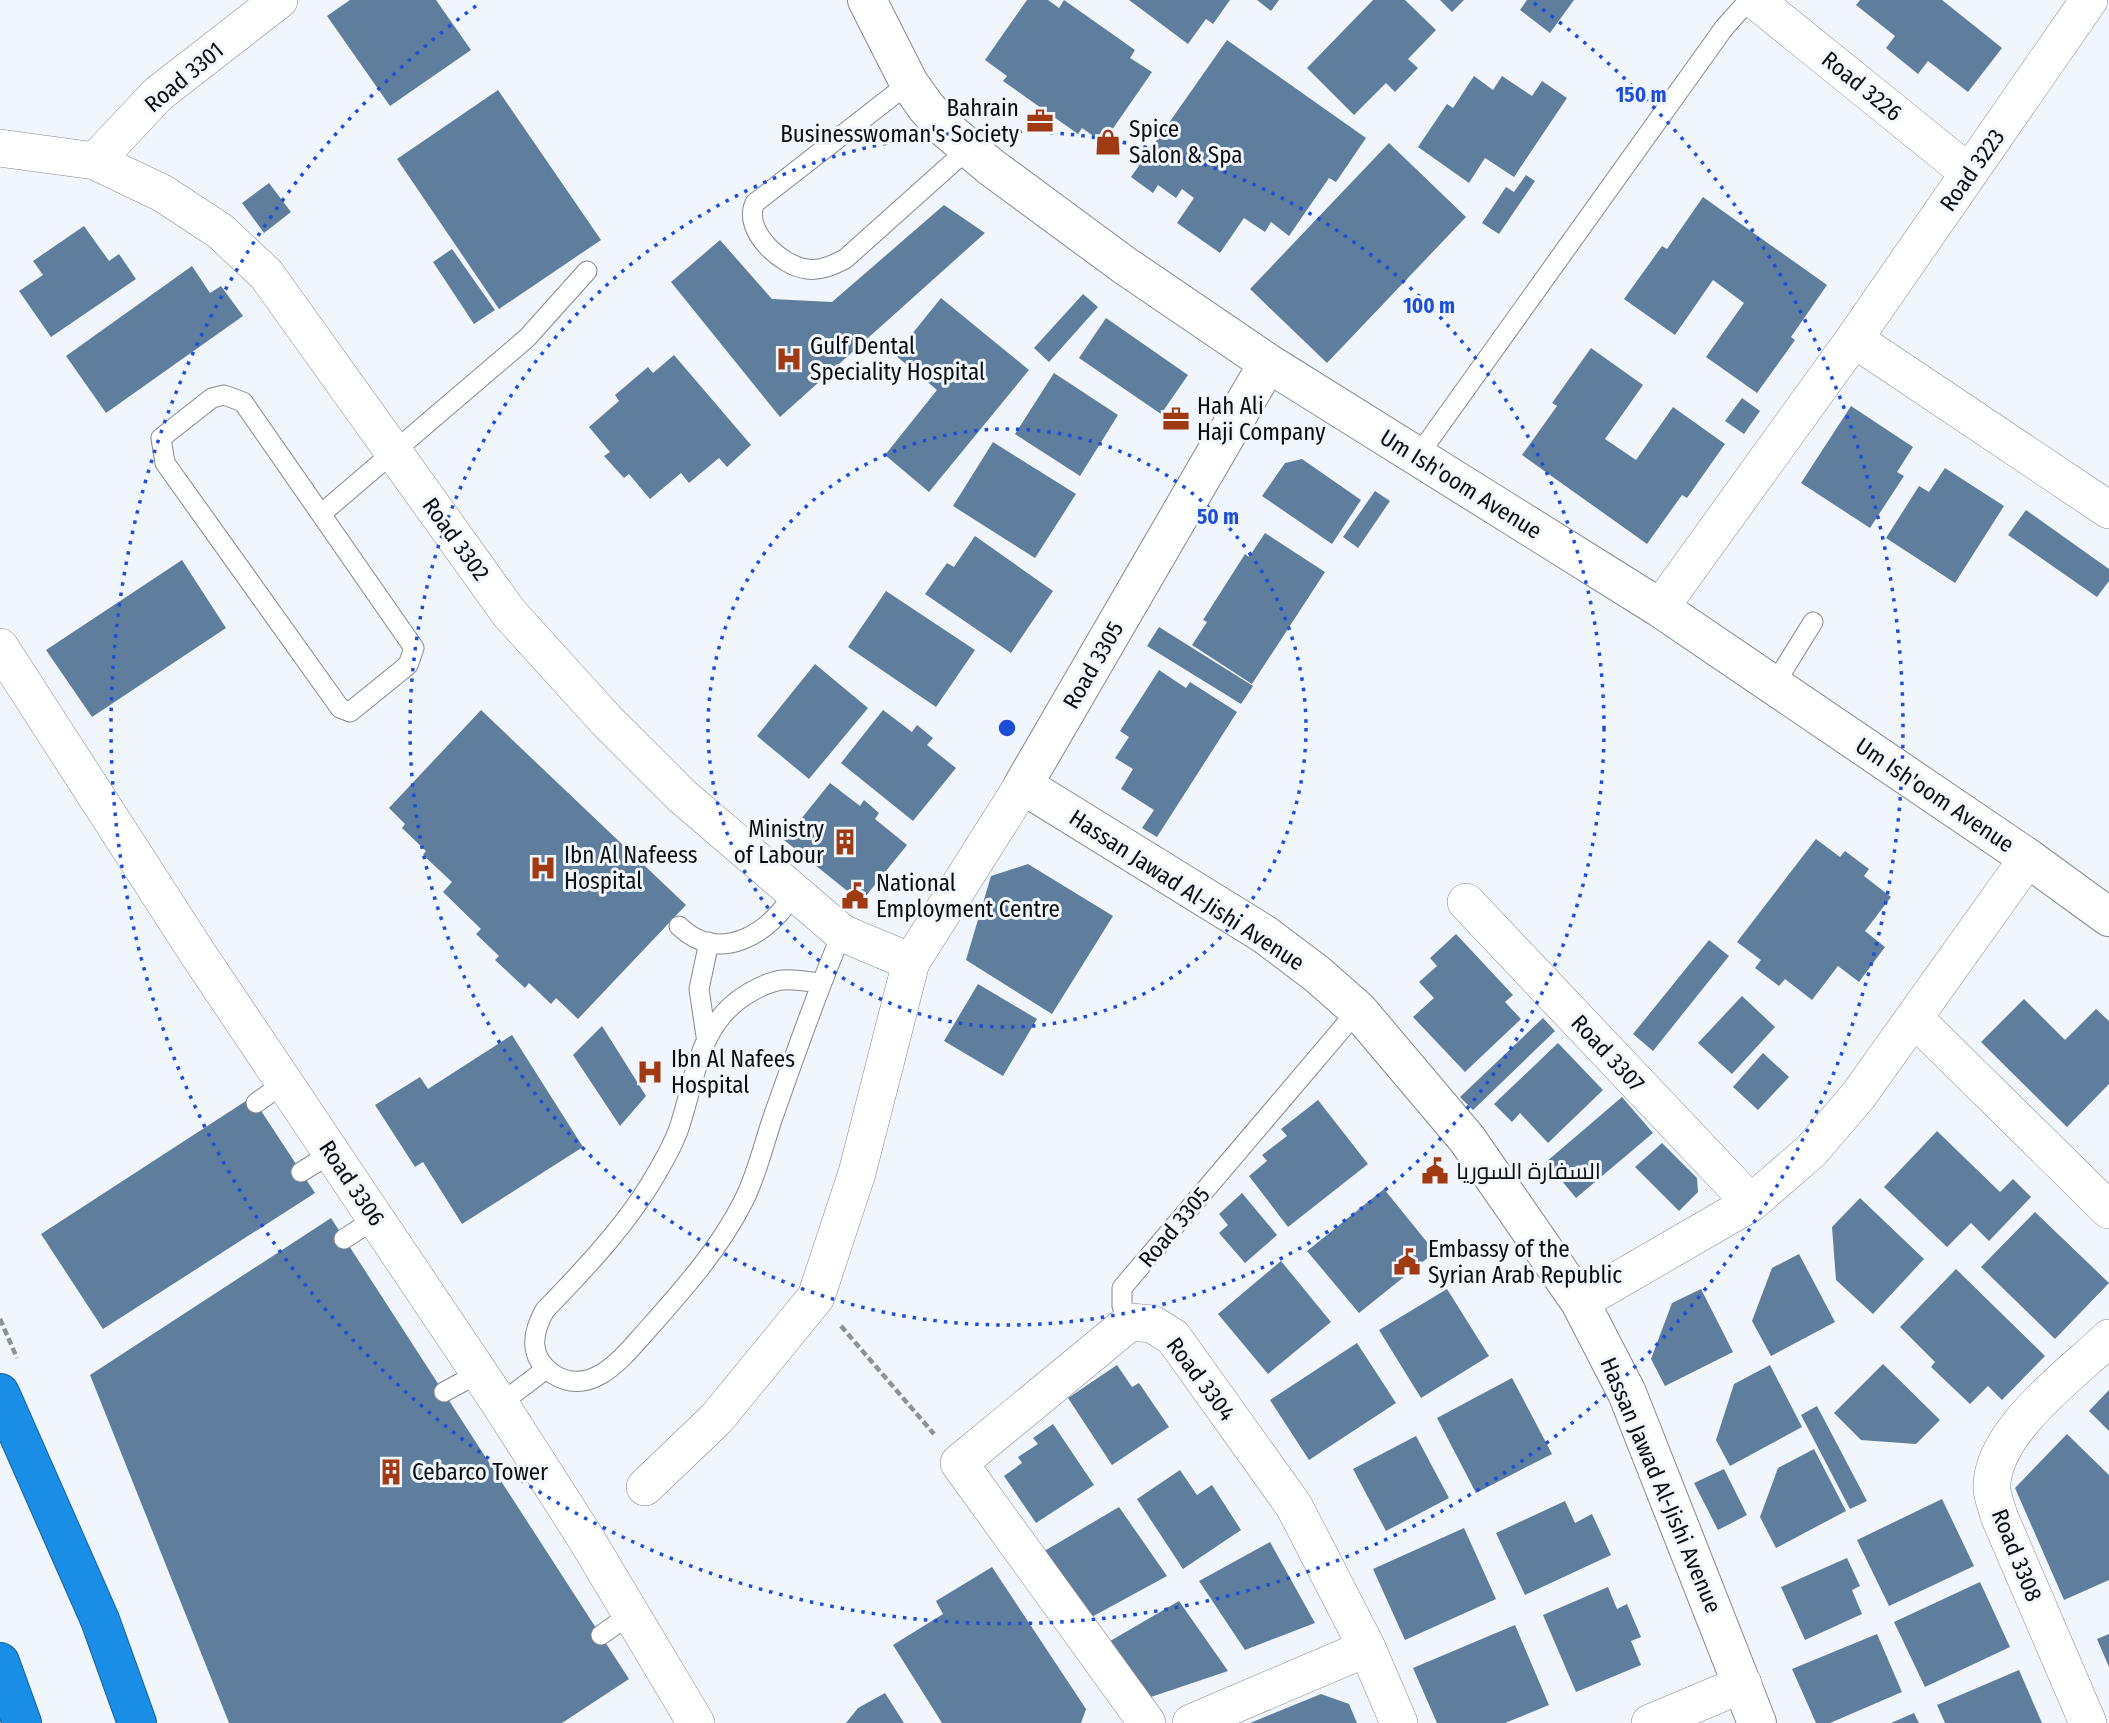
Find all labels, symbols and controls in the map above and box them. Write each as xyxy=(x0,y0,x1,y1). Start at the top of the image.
street label: Road 3301 xyxy=(139,36,229,118)
street label: Road 3226 xyxy=(1816,45,1908,127)
text: 150 m xyxy=(1615,82,1667,108)
place label: Bahrain Businesswoman's Society xyxy=(780,94,1020,148)
office icon: Bahrain Businesswoman's Society xyxy=(1025,106,1055,136)
place label: Spice Salon & Spa xyxy=(1129,115,1242,169)
street label: Road 3223 xyxy=(1934,124,2010,216)
shop icon: Spice Salon & Spa xyxy=(1093,127,1123,157)
text: 100 m xyxy=(1403,293,1455,319)
place label: Gulf Dental Speciality Hospital xyxy=(810,332,985,386)
hospital icon: Gulf Dental Speciality Hospital xyxy=(774,344,804,374)
place label: Hah Ali Haji Company xyxy=(1197,392,1326,446)
office icon: Hah Ali Haji Company xyxy=(1161,404,1191,434)
street label: Um Ish'oom Avenue xyxy=(1375,423,1547,545)
street label: Road 3302 xyxy=(417,492,495,586)
text: 50 m xyxy=(1197,504,1239,530)
street label: Road 3305 xyxy=(1057,616,1129,714)
centre of rings xyxy=(995,716,1019,740)
street label: Um Ish'oom Avenue xyxy=(1850,732,2020,858)
street label: Hassan Jawad Al-Jishi Avenue xyxy=(1064,803,1310,977)
place label: Ministry of Labour xyxy=(734,815,825,869)
building icon: Ministry of Labour xyxy=(830,827,860,857)
place label: Ibn Al Nafeess Hospital xyxy=(564,841,698,895)
hospital icon: Ibn Al Nafeess Hospital xyxy=(528,853,558,883)
place label: National Employment Centre xyxy=(876,869,1060,923)
public building icon: National Employment Centre xyxy=(840,881,870,911)
street label: Road 3307 xyxy=(1565,1009,1651,1097)
place label: Ibn Al Nafees Hospital xyxy=(671,1045,795,1099)
hospital icon: Ibn Al Nafees Hospital xyxy=(635,1057,665,1087)
street label: Road 3306 xyxy=(313,1135,391,1231)
public building icon: السفارة السوريا xyxy=(1420,1156,1450,1186)
place label: السفارة السوريا xyxy=(1456,1157,1601,1185)
street label: Road 3305 xyxy=(1132,1181,1216,1273)
place label: Embassy of the Syrian Arab Republic xyxy=(1428,1235,1622,1289)
public building icon: Embassy of the Syrian Arab Republic xyxy=(1392,1247,1422,1277)
street label: Road 3304 xyxy=(1161,1332,1241,1426)
street label: Hassan Jawad Al-Jishi Avenue xyxy=(1594,1353,1728,1617)
building icon: Cebarco Tower xyxy=(376,1457,406,1487)
place label: Cebarco Tower xyxy=(412,1458,548,1486)
street label: Road 3308 xyxy=(1986,1505,2048,1605)

